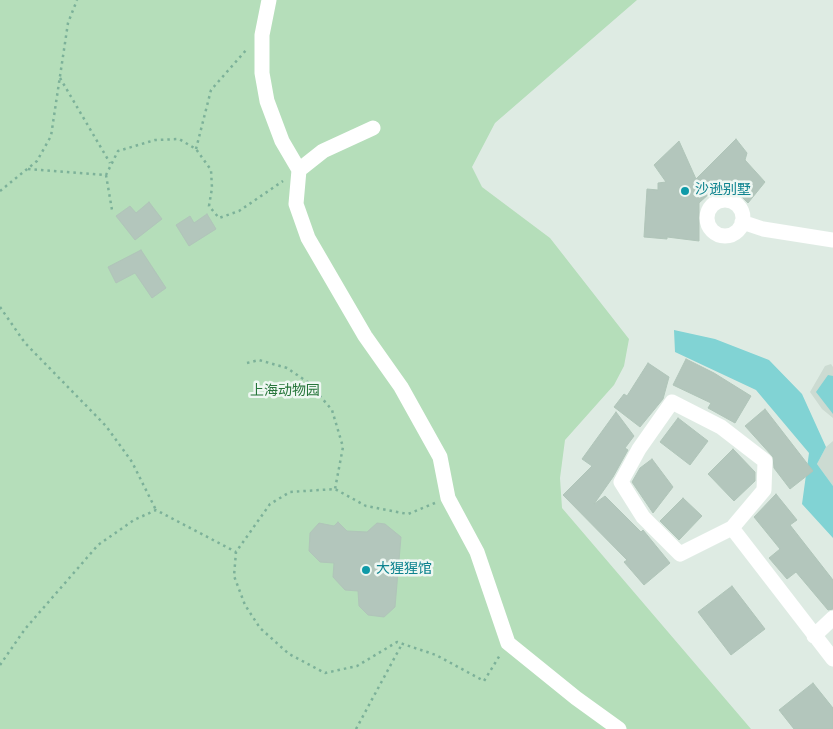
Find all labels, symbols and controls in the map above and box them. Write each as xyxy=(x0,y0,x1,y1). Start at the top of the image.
place label: 沙逊别墅 xyxy=(695,183,751,199)
marker: 沙逊别墅 xyxy=(679,185,691,197)
park label: 上海动物园 xyxy=(250,384,320,400)
place label: 大猩猩馆 xyxy=(376,562,432,578)
marker: 大猩猩馆 xyxy=(360,564,372,576)

